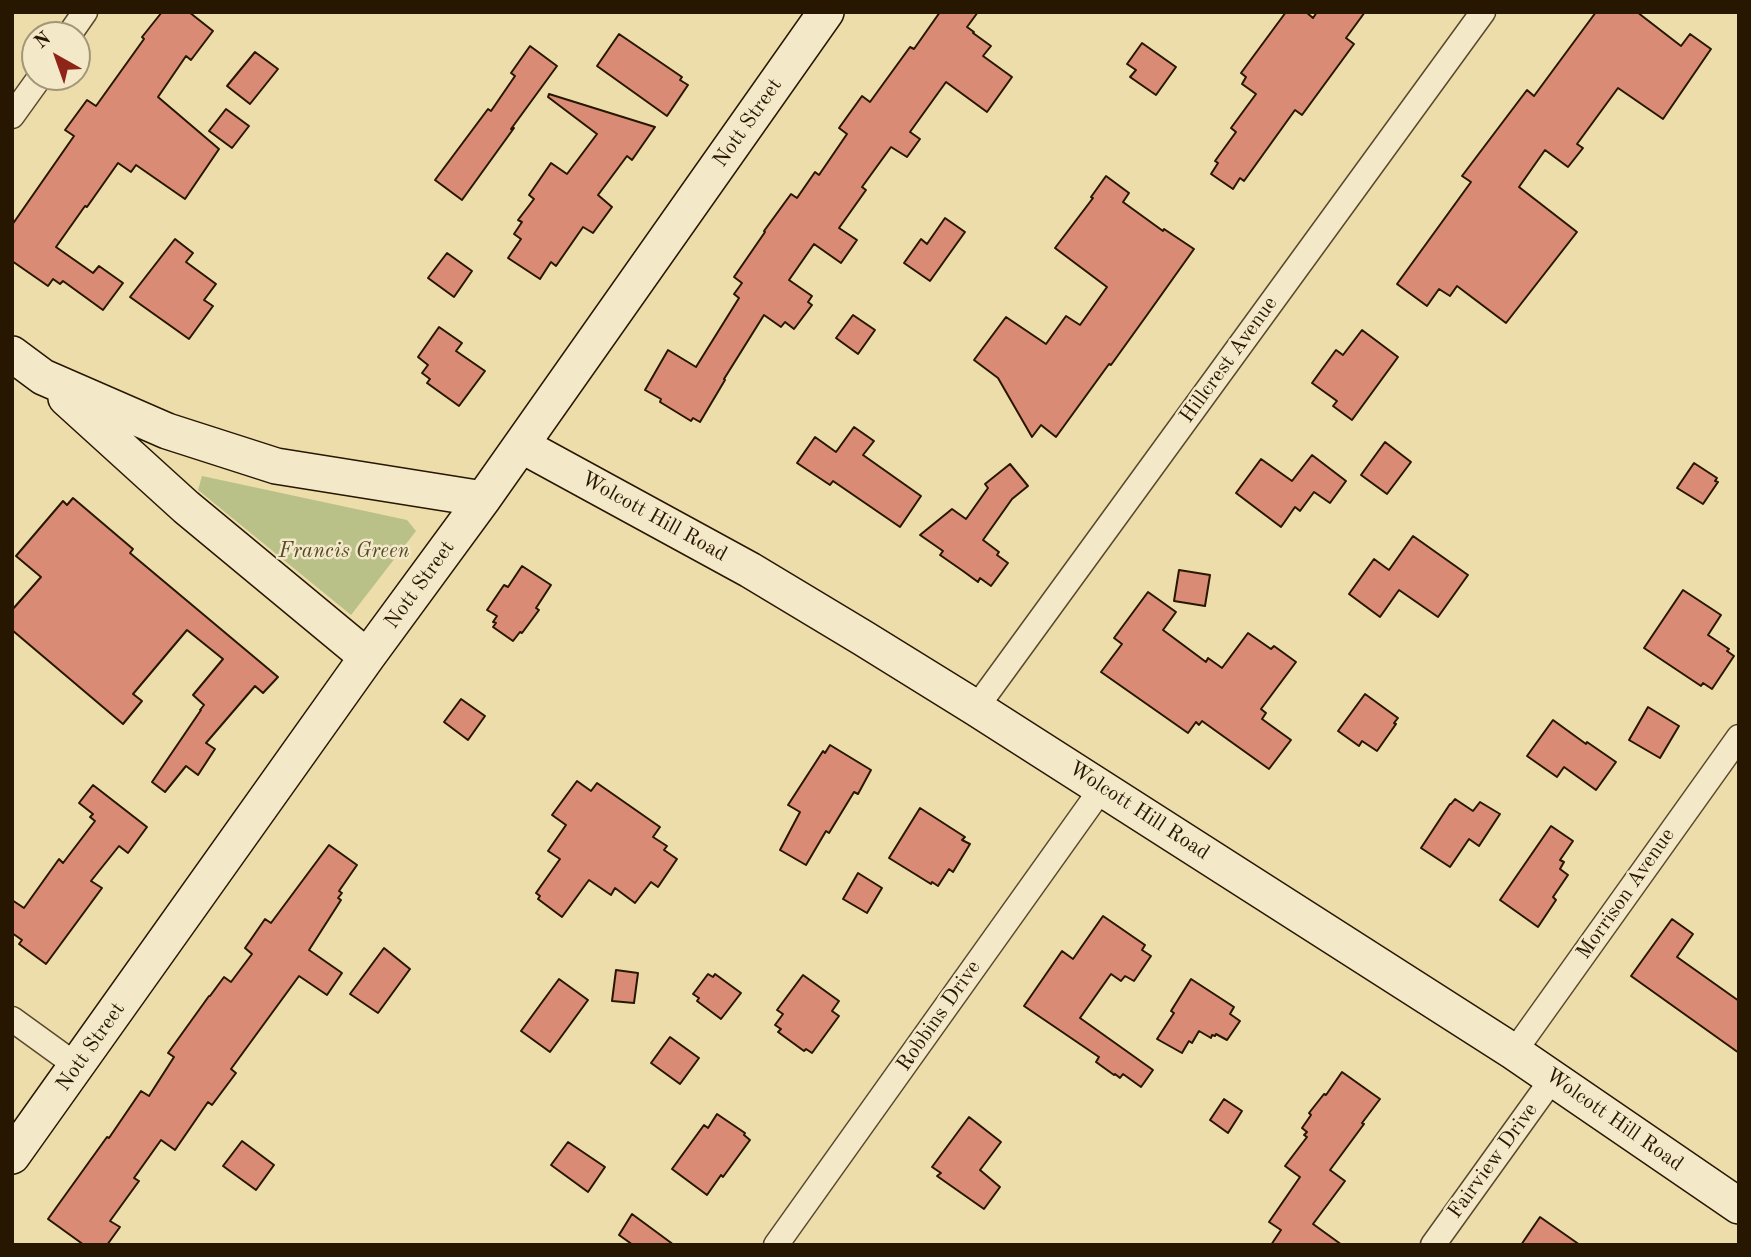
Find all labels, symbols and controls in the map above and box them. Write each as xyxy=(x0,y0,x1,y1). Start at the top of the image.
north arrow xyxy=(21,21,91,91)
text: N xyxy=(32,29,55,53)
street label: Nott Street xyxy=(708,74,788,172)
street label: Hillcrest Avenue xyxy=(1175,292,1283,428)
street label: Wolcott Hill Road xyxy=(577,466,731,568)
street label: Nott Street xyxy=(380,536,460,634)
park label: Francis Green xyxy=(279,538,409,564)
street label: Wolcott Hill Road xyxy=(1064,756,1214,866)
street label: Morrison Avenue xyxy=(1571,824,1681,964)
street label: Robbins Drive xyxy=(892,956,986,1076)
street label: Nott Street xyxy=(51,998,131,1096)
street label: Wolcott Hill Road xyxy=(1540,1063,1688,1177)
street label: Fairview Drive xyxy=(1443,1098,1543,1224)

